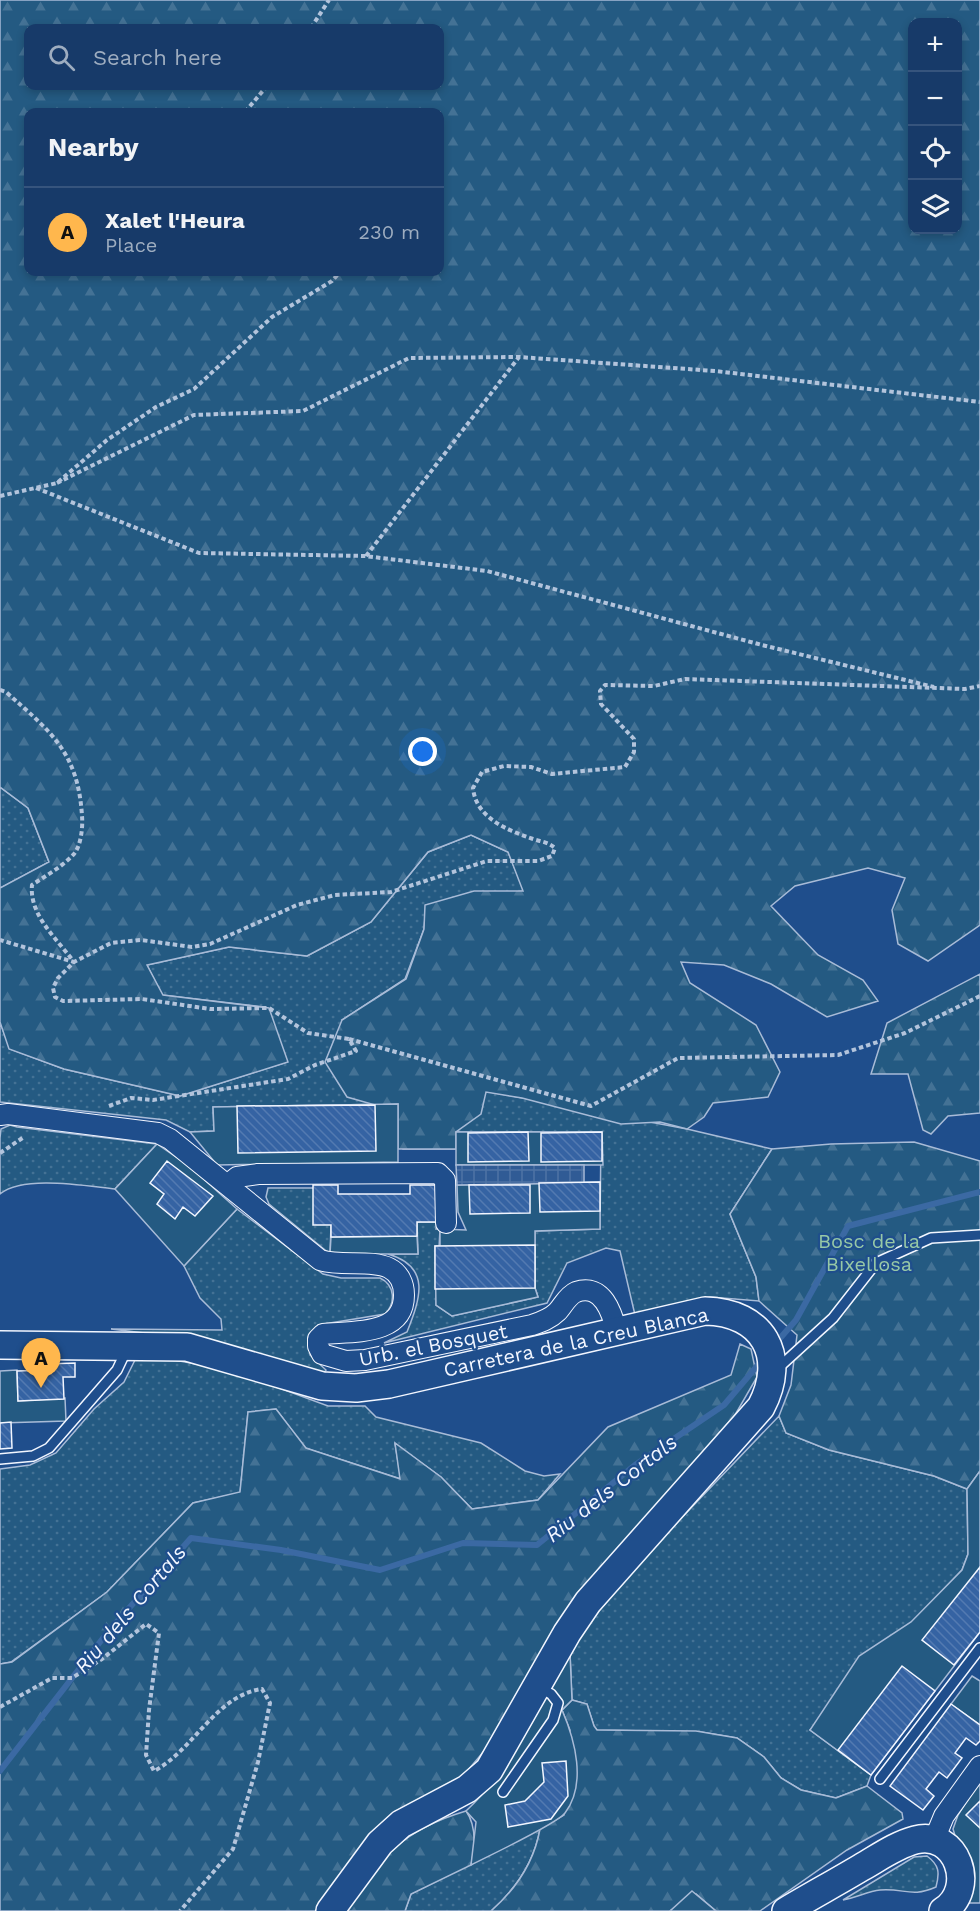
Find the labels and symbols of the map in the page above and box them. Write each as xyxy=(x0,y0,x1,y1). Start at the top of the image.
your location xyxy=(408,737,437,766)
park label: Bosc de la Bixellosa xyxy=(818,1229,920,1276)
street label: Carretera de la Creu Blanca xyxy=(441,1302,711,1382)
street label: Urb. el Bosquet xyxy=(357,1319,510,1371)
pin: A xyxy=(22,1338,60,1388)
water label: Riu dels Cortals xyxy=(540,1429,682,1547)
water label: Riu dels Cortals xyxy=(69,1540,191,1678)

